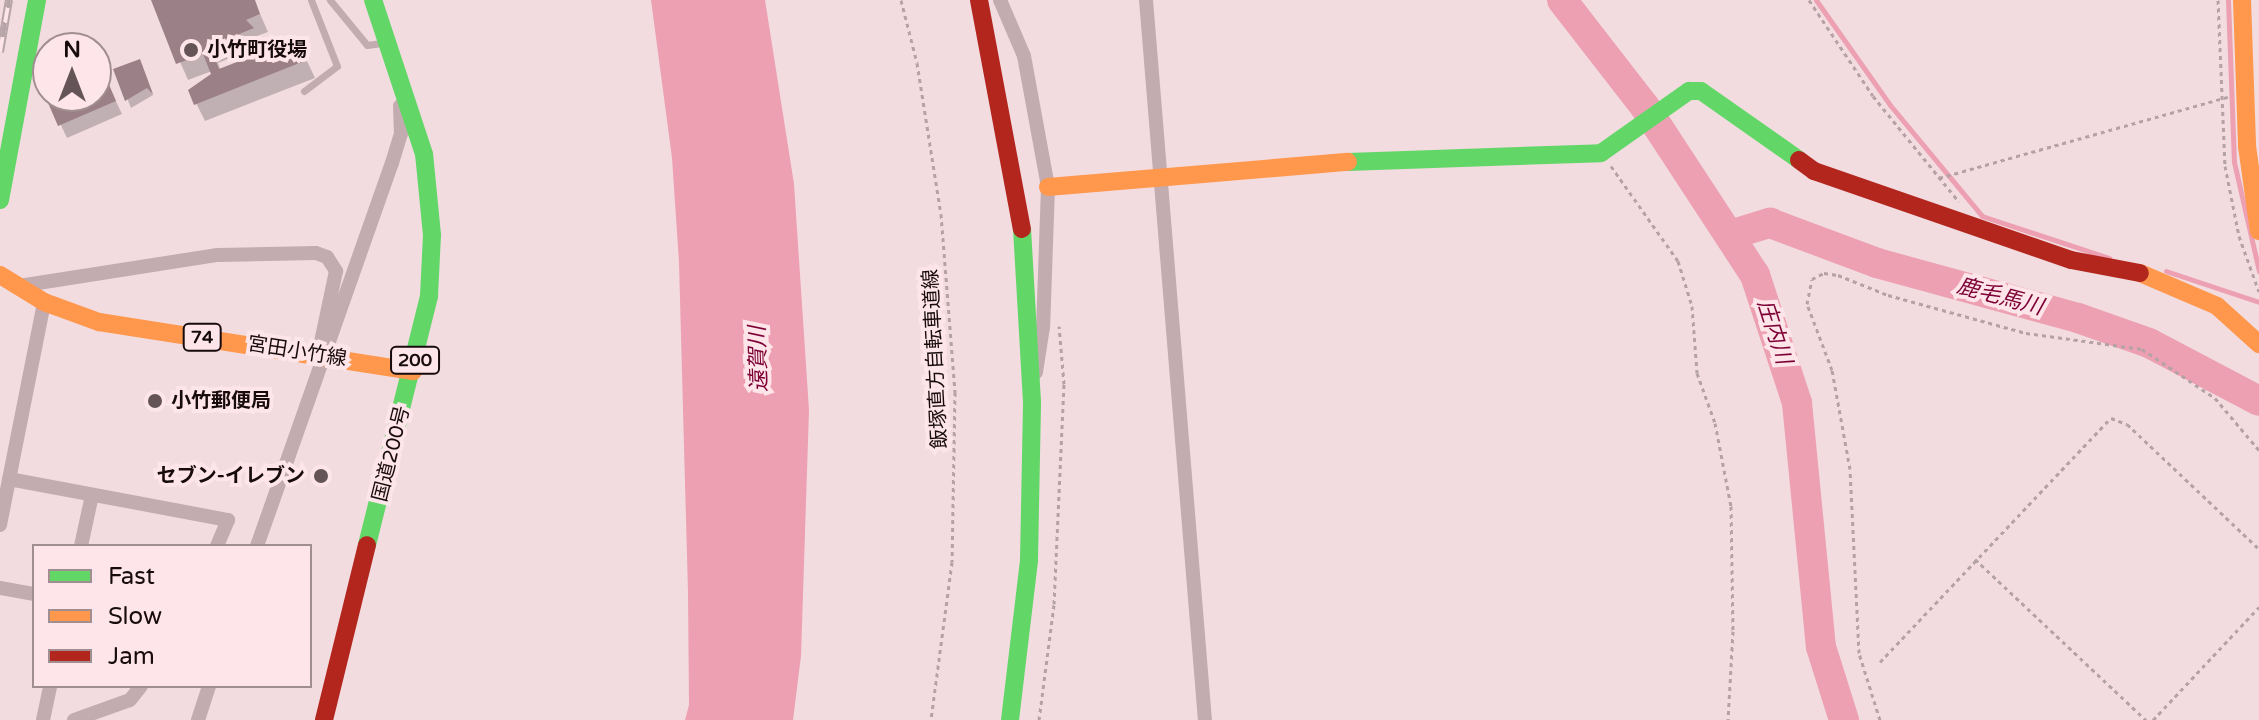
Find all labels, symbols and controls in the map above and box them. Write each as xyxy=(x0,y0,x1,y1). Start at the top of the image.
north arrow xyxy=(32,32,112,112)
text: N xyxy=(63,37,81,63)
place label: 小竹町役場 xyxy=(207,38,307,62)
marker: 小竹町役場 xyxy=(182,41,200,59)
street label: 飯塚直方自転車道線 xyxy=(919,268,953,450)
water label: 鹿毛馬川 xyxy=(1954,273,2046,321)
water label: 庄内川 xyxy=(1751,297,1797,367)
road number: 74 xyxy=(182,323,222,351)
water label: 遠賀川 xyxy=(745,326,773,392)
street label: 宮田小竹線 xyxy=(246,332,348,372)
road number: 200 xyxy=(389,346,441,374)
place label: 小竹郵便局 xyxy=(171,389,271,413)
marker: 小竹郵便局 xyxy=(146,392,164,410)
street label: 国道200号 xyxy=(369,404,415,504)
place label: セブン-イレブン xyxy=(157,464,305,488)
marker: セブン-イレブン xyxy=(312,467,330,485)
legend xyxy=(32,544,312,688)
text: Fast xyxy=(108,562,155,591)
text: Slow xyxy=(108,602,162,631)
text: Jam xyxy=(108,642,155,671)

